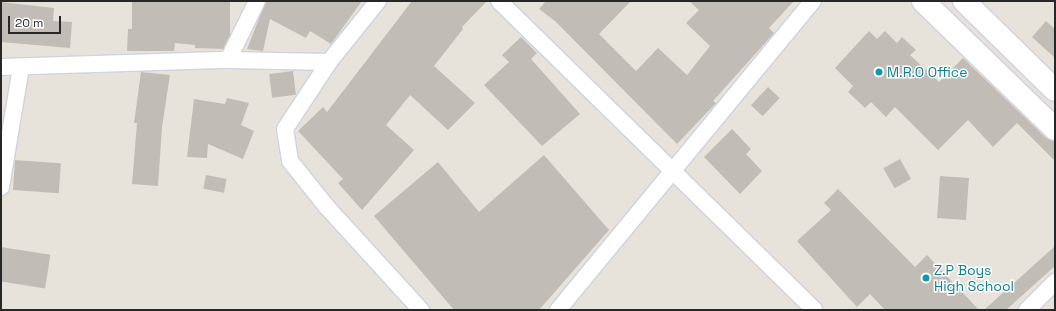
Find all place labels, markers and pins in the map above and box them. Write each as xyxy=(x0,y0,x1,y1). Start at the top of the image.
place label: M.R.O Office xyxy=(887,64,967,80)
marker: M.R.O Office xyxy=(874,67,884,77)
place label: Z.P Boys High School xyxy=(934,262,1014,294)
marker: Z.P Boys High School xyxy=(921,273,931,283)

